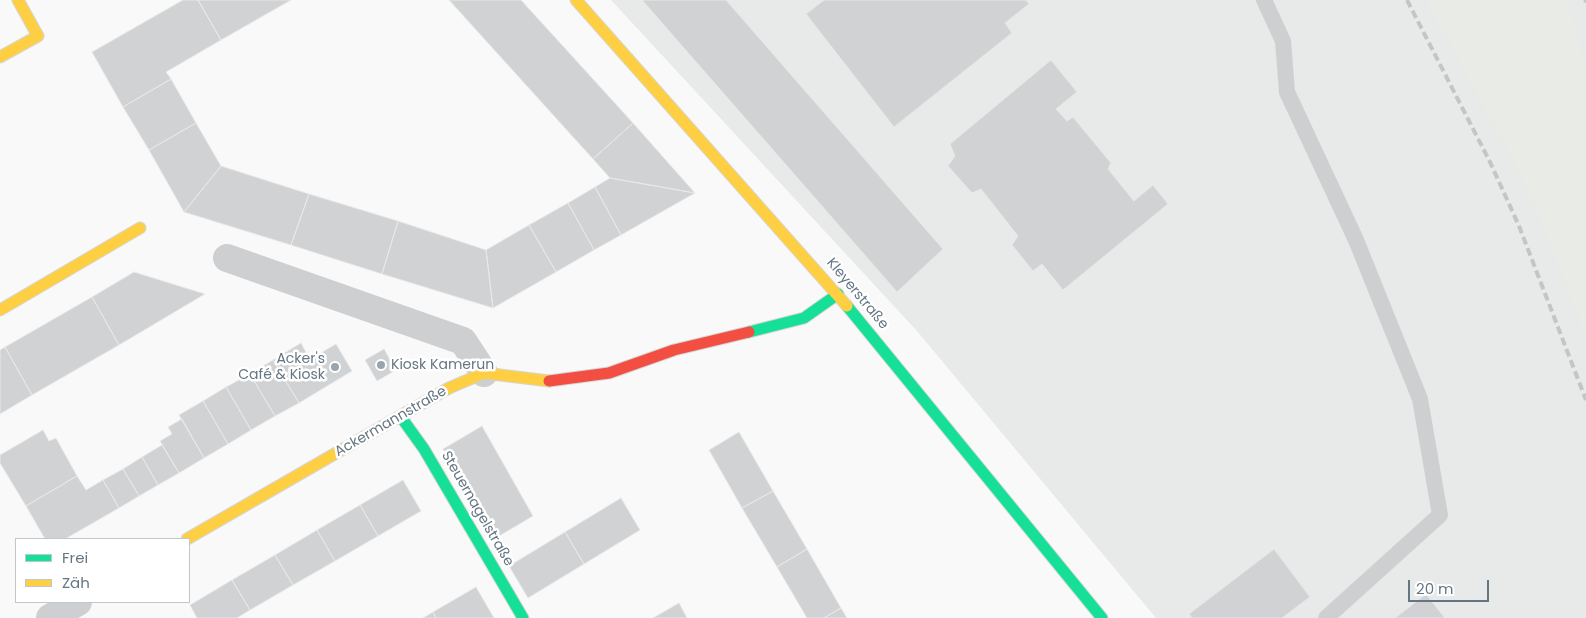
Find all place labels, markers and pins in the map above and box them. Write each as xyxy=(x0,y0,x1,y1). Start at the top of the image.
place label: Acker's Café & Kiosk xyxy=(238,351,325,384)
place label: Kiosk Kamerun xyxy=(391,357,494,373)
marker: Kiosk Kamerun xyxy=(375,359,387,371)
marker: Acker's Café & Kiosk xyxy=(329,361,341,373)

